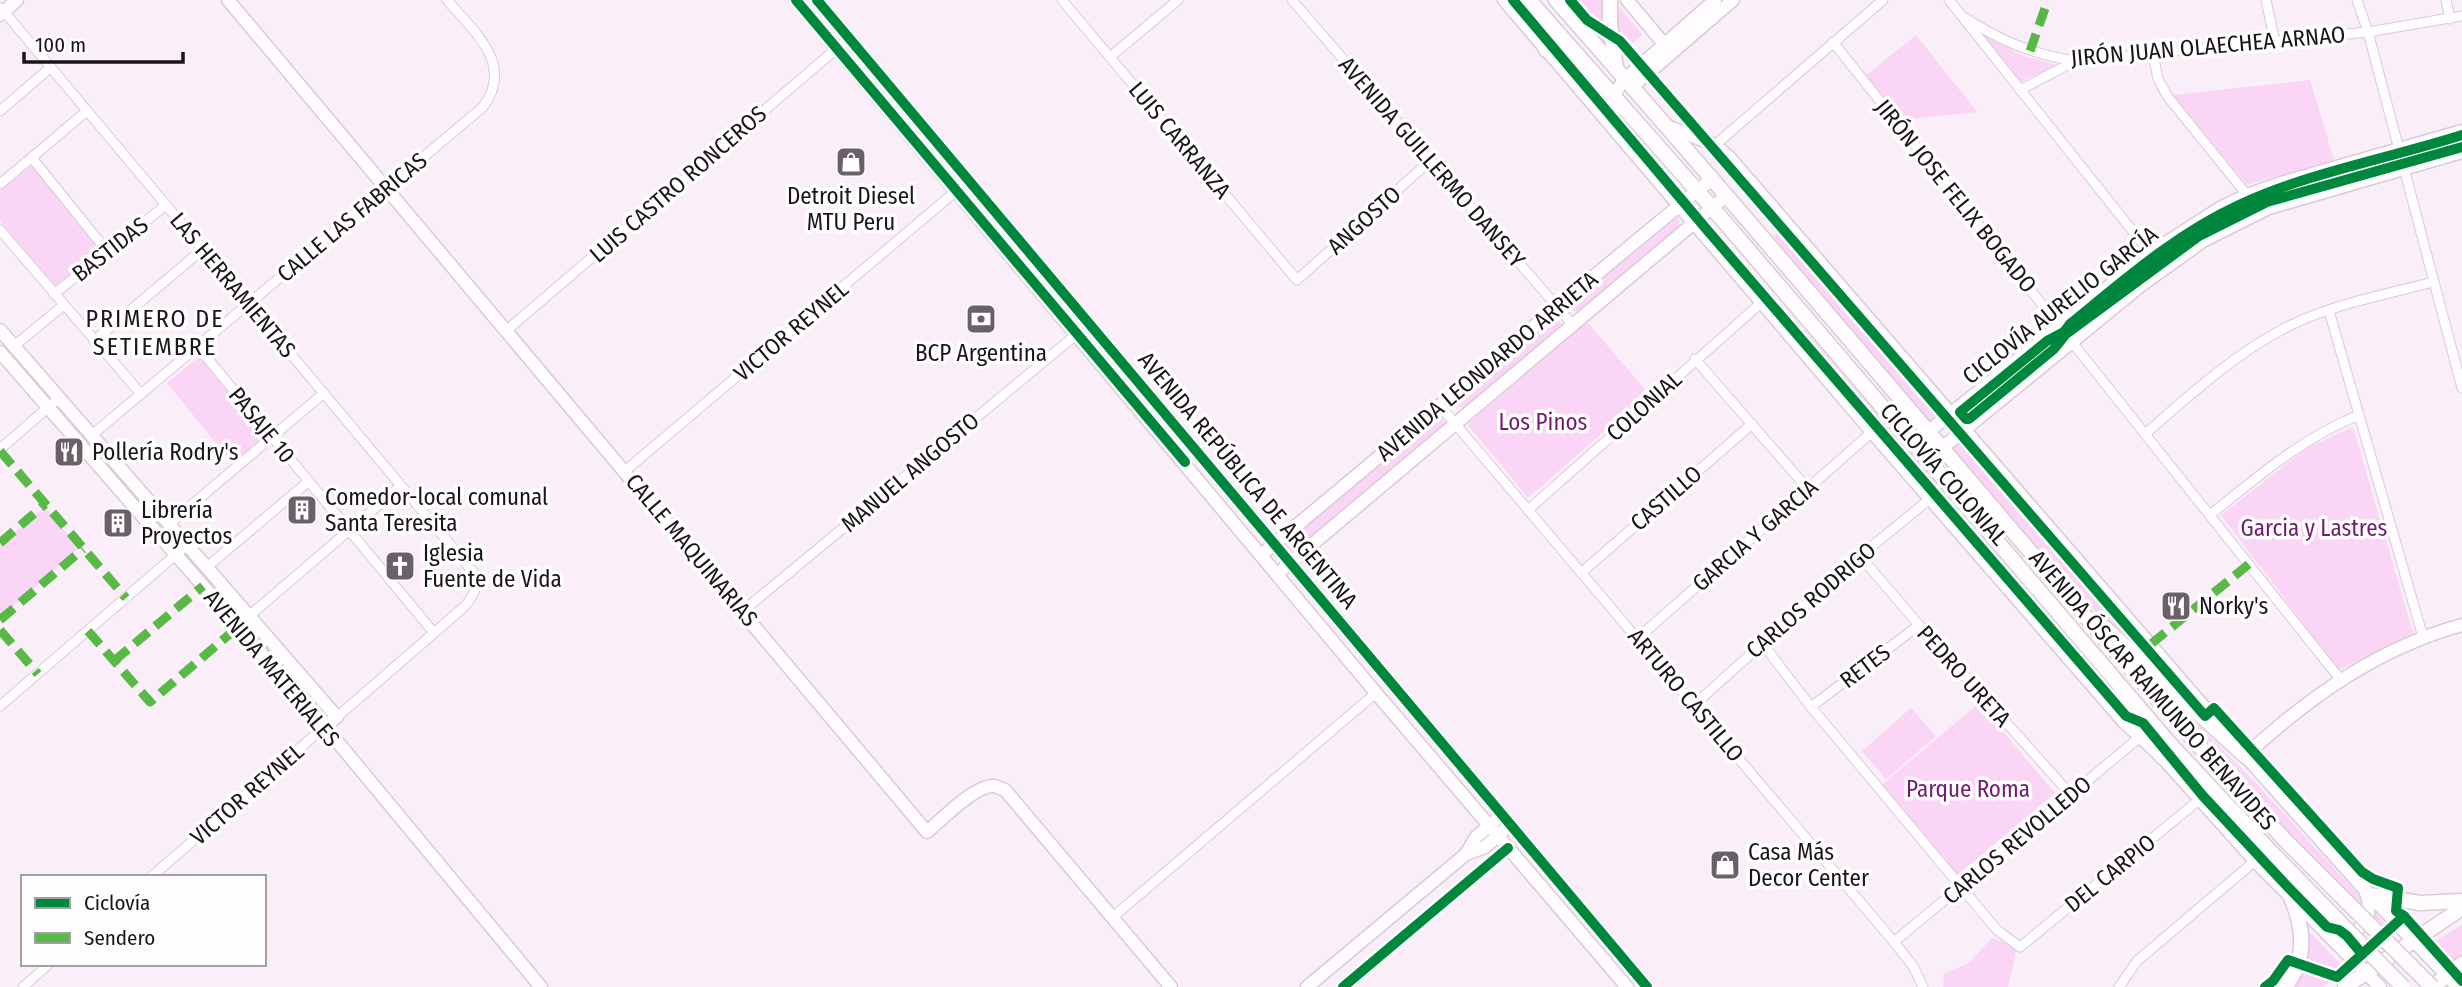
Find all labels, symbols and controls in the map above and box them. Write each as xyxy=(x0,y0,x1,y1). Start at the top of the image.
street label: JIRÓN JUAN OLAECHEA ARNAO xyxy=(2070,20,2346,72)
scale bar xyxy=(24,21,184,65)
text: 100 m xyxy=(35,32,86,58)
street label: AVENIDA GUILLERMO DANSEY xyxy=(1333,51,1531,273)
street label: LUIS CARRANZA xyxy=(1123,76,1237,204)
street label: JIRÓN JOSE FELIX BOGADO xyxy=(1869,94,2043,298)
street label: LUIS CASTRO RONCEROS xyxy=(584,100,772,268)
shop icon: Detroit Diesel MTU Peru xyxy=(834,145,868,179)
street label: CALLE LAS FABRICAS xyxy=(271,146,433,288)
street label: ANGOSTO xyxy=(1322,180,1406,260)
place label: Detroit Diesel MTU Peru xyxy=(787,182,915,236)
street label: LAS HERRAMIENTAS xyxy=(164,207,302,363)
street label: BASTIDAS xyxy=(66,211,154,287)
street label: CICLOVÍA AURELIO GARCÍA xyxy=(1956,219,2163,390)
street label: AVENIDA LEONDARDO ARRIETA xyxy=(1371,265,1603,467)
street label: VICTOR REYNEL xyxy=(728,275,854,387)
bank icon: BCP Argentina xyxy=(964,302,998,336)
district label: PRIMERO DE SETIEMBRE xyxy=(85,305,225,361)
place label: BCP Argentina xyxy=(915,339,1047,367)
street label: AVENIDA REPÚBLICA DE ARGENTINA xyxy=(1132,345,1364,614)
street label: COLONIAL xyxy=(1601,365,1687,447)
street label: PASAJE 10 xyxy=(223,381,301,469)
street label: CICLOVÍA COLONIAL xyxy=(1875,396,2014,551)
street label: MANUEL ANGOSTO xyxy=(835,406,985,538)
park label: Los Pinos xyxy=(1499,408,1588,436)
restaurant icon: Pollería Rodry's xyxy=(52,435,86,469)
place label: Pollería Rodry's xyxy=(92,438,239,466)
street label: CASTILLO xyxy=(1625,460,1707,536)
street label: CALLE MAQUINARIAS xyxy=(620,468,764,632)
street label: GARCIA Y GARCIA xyxy=(1687,473,1823,597)
place label: Comedor-local comunal Santa Teresita xyxy=(325,483,548,537)
building icon: Comedor-local comunal Santa Teresita xyxy=(285,493,319,527)
place label: Librería Proyectos xyxy=(141,496,233,550)
building icon: Librería Proyectos xyxy=(101,506,135,540)
park label: Garcia y Lastres xyxy=(2241,514,2388,542)
street label: CARLOS RODRIGO xyxy=(1740,536,1882,664)
place label: Iglesia Fuente de Vida xyxy=(423,539,562,593)
street label: AVENIDA ÓSCAR RAIMUNDO BENAVIDES xyxy=(2024,544,2282,836)
church icon: Iglesia Fuente de Vida xyxy=(383,549,417,583)
street label: AVENIDA MATERIALES xyxy=(198,584,346,752)
restaurant icon: Norky's xyxy=(2159,589,2193,623)
place label: Norky's xyxy=(2199,592,2268,620)
street label: PEDRO URETA xyxy=(1911,620,2017,732)
street label: ARTURO CASTILLO xyxy=(1622,623,1750,767)
street label: RETES xyxy=(1834,638,1896,694)
street label: VICTOR REYNEL xyxy=(185,737,309,851)
street label: CARLOS REVOLLEDO xyxy=(1937,770,2097,910)
park label: Parque Roma xyxy=(1906,775,2030,803)
street label: DEL CARPIO xyxy=(2059,828,2161,918)
place label: Casa Más Decor Center xyxy=(1748,838,1869,892)
shop icon: Casa Más Decor Center xyxy=(1708,848,1742,882)
legend xyxy=(21,875,266,966)
text: Ciclovía xyxy=(84,890,150,916)
text: Sendero xyxy=(84,925,155,951)

